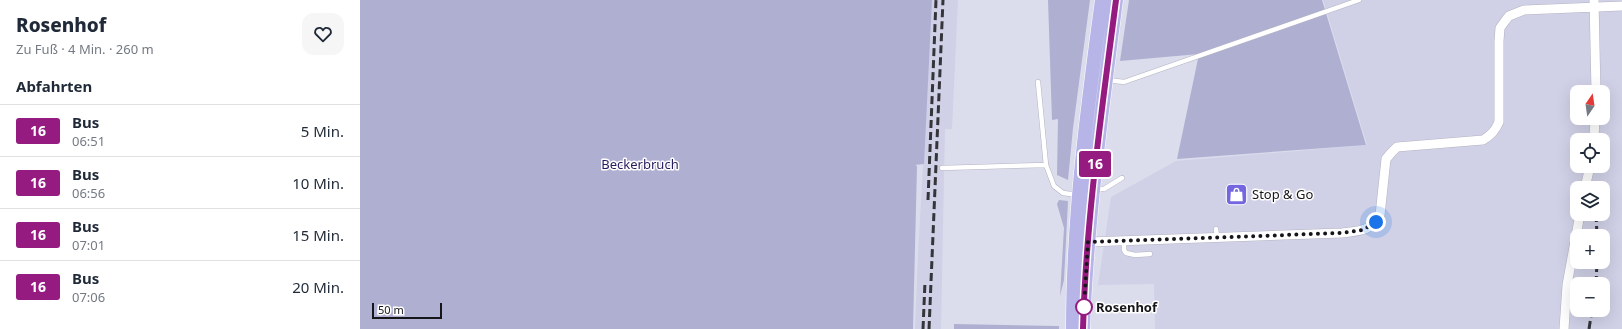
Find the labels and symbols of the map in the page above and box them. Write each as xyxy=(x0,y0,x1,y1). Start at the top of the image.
north arrow xyxy=(1570,85,1610,125)
line badge: 16 xyxy=(1077,151,1113,177)
park label: Beckerbruch xyxy=(601,155,679,173)
shop icon: Stop & Go xyxy=(1224,181,1250,207)
place label: Stop & Go xyxy=(1252,185,1313,203)
your location xyxy=(1366,212,1386,232)
marker: Rosenhof xyxy=(1075,298,1093,316)
place label: Rosenhof xyxy=(1096,298,1158,316)
scale bar xyxy=(372,301,442,320)

